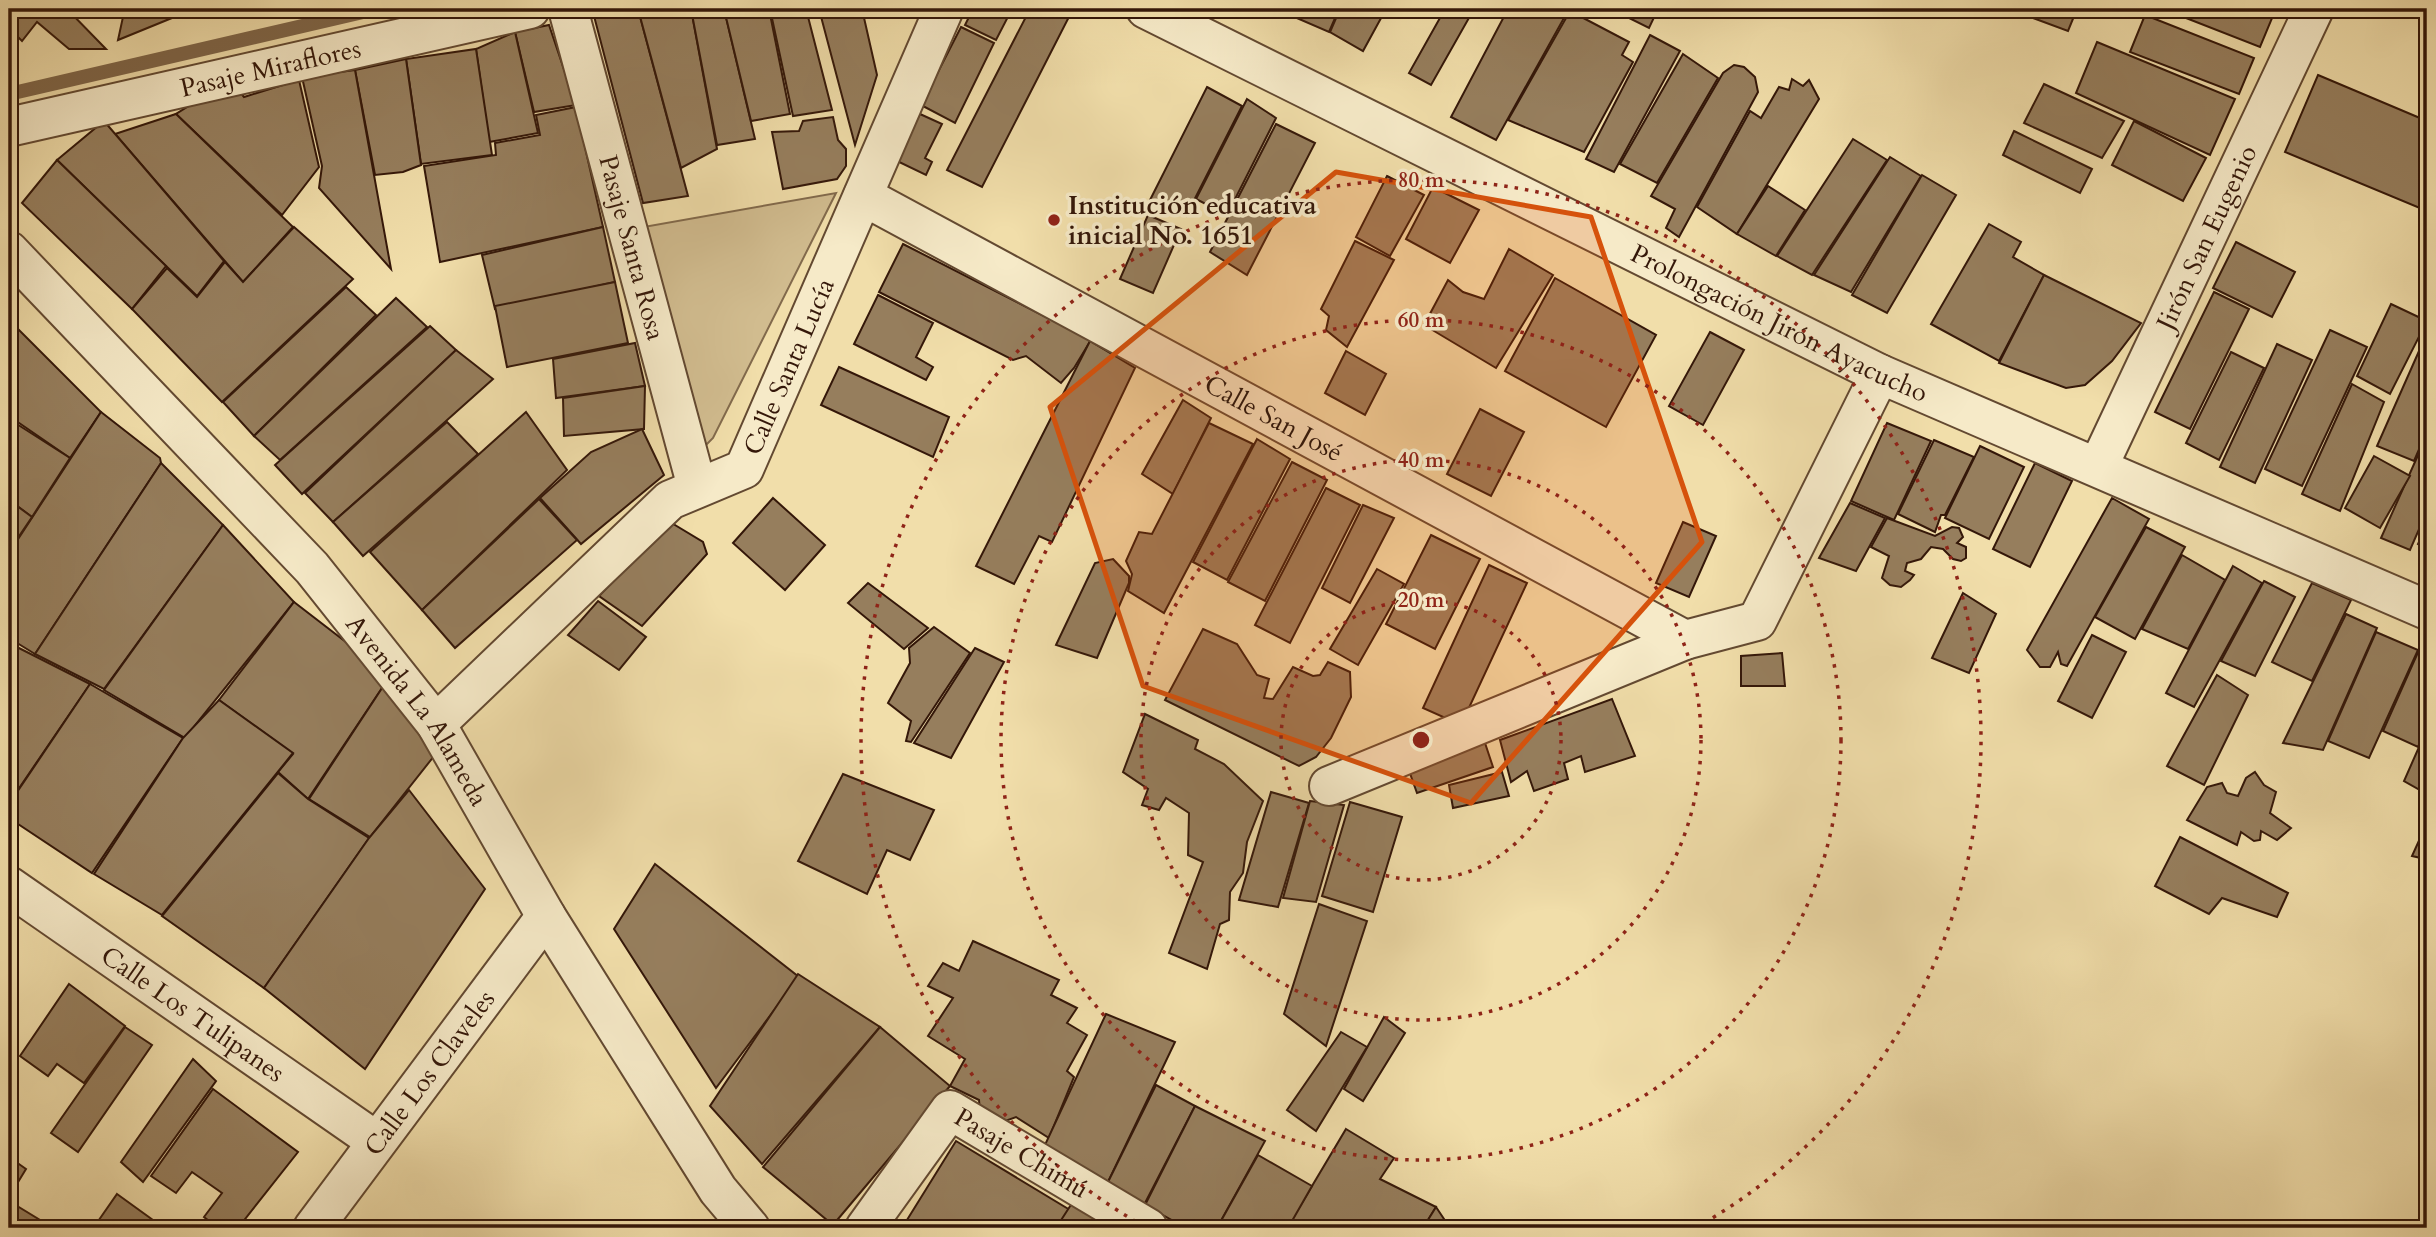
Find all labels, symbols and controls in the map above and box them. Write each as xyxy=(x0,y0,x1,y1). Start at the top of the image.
street label: Pasaje Miraflores xyxy=(177,30,364,105)
street label: Jirón San Eugenio xyxy=(2146,139,2265,339)
street label: Pasaje Santa Rosa xyxy=(591,151,674,344)
text: 80 m xyxy=(1398,166,1445,195)
place label: Institución educativa inicial No. 1651 xyxy=(1068,188,1317,253)
marker: Institución educativa inicial No. 1651 xyxy=(1046,212,1062,228)
street label: Prolongación Jirón Ayacucho xyxy=(1625,235,1933,410)
street label: Calle Santa Lucía xyxy=(735,273,842,460)
text: 60 m xyxy=(1398,306,1445,335)
street label: Calle San José xyxy=(1198,366,1349,470)
text: 40 m xyxy=(1398,446,1445,475)
text: 20 m xyxy=(1398,586,1445,615)
street label: Avenida La Alameda xyxy=(338,607,497,812)
centre of rings xyxy=(1409,728,1433,752)
street label: Calle Los Tulipanes xyxy=(94,938,292,1090)
street label: Calle Los Claveles xyxy=(356,983,503,1163)
street label: Pasaje Chimú xyxy=(948,1099,1095,1206)

